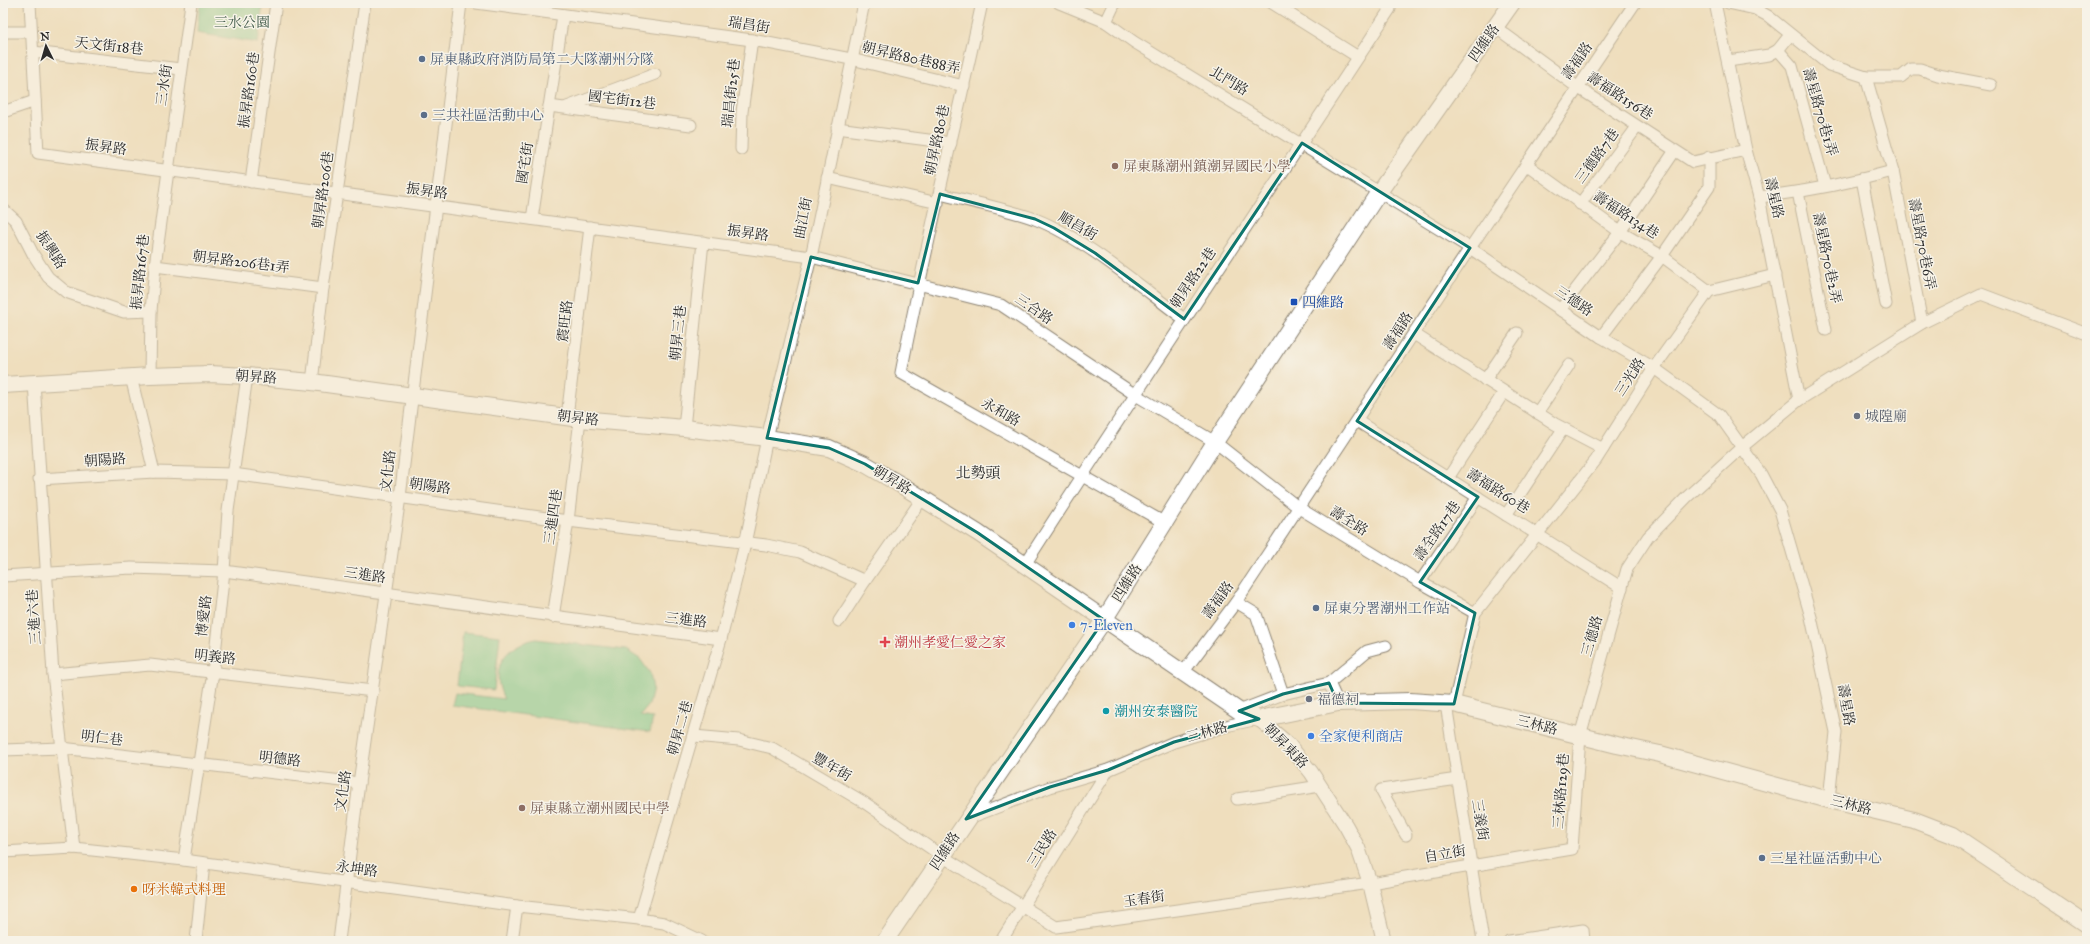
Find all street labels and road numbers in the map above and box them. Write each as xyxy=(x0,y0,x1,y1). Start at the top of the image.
street label: 瑞昌街 xyxy=(727,13,771,37)
street label: 四維路 xyxy=(1465,21,1503,65)
street label: 天文街18巷 xyxy=(74,34,144,58)
street label: 朝昇路80巷88弄 xyxy=(860,38,962,78)
street label: 壽福路 xyxy=(1558,39,1596,83)
street label: 振昇路160巷 xyxy=(235,51,263,129)
street label: 瑞昌街25巷 xyxy=(719,58,743,128)
street label: 三水街 xyxy=(153,63,175,107)
street label: 北門路 xyxy=(1207,63,1251,99)
street label: 壽星路70巷1弄 xyxy=(1799,66,1841,158)
street label: 壽福路156巷 xyxy=(1584,68,1656,124)
street label: 國宅街12巷 xyxy=(587,87,657,113)
street label: 朝昇路80巷 xyxy=(921,103,953,177)
street label: 三德路7巷 xyxy=(1571,125,1623,187)
street label: 振昇路 xyxy=(84,136,128,158)
street label: 國宅街 xyxy=(513,141,537,185)
street label: 朝昇路206巷 xyxy=(309,150,337,230)
street label: 壽星路 xyxy=(1761,176,1787,220)
street label: 振昇路 xyxy=(405,180,449,202)
street label: 壽福路134巷 xyxy=(1590,187,1662,243)
street label: 曲江街 xyxy=(791,196,815,240)
street label: 壽星路70巷6弄 xyxy=(1905,197,1939,291)
street label: 順昌街 xyxy=(1056,208,1100,244)
street label: 壽星路70巷2弄 xyxy=(1809,211,1845,305)
street label: 振昇路 xyxy=(726,222,770,244)
street label: 振興路 xyxy=(32,228,70,272)
street label: 振昇路167巷 xyxy=(128,233,152,311)
street label: 朝昇路22巷 xyxy=(1166,244,1220,312)
street label: 朝昇路206巷1弄 xyxy=(191,248,291,276)
street label: 三德路 xyxy=(1552,282,1596,320)
street label: 三合路 xyxy=(1012,290,1056,328)
street label: 震旺路 xyxy=(554,299,576,343)
street label: 朝昇三巷 xyxy=(667,304,689,362)
street label: 壽福路 xyxy=(1379,309,1417,353)
street label: 三光路 xyxy=(1611,355,1649,399)
street label: 朝昇路 xyxy=(234,367,278,387)
street label: 永和路 xyxy=(979,394,1023,430)
street label: 朝昇路 xyxy=(556,407,600,429)
street label: 文化路 xyxy=(377,449,399,493)
street label: 朝陽路 xyxy=(83,450,127,470)
street label: 朝昇路 xyxy=(870,462,914,498)
street label: 壽福路60巷 xyxy=(1463,465,1533,517)
street label: 朝陽路 xyxy=(408,475,452,497)
street label: 三進四巷 xyxy=(541,488,565,546)
street label: 壽全路17巷 xyxy=(1410,498,1464,564)
street label: 壽全路 xyxy=(1327,503,1371,539)
street label: 四維路 xyxy=(1109,561,1145,605)
street label: 三進路 xyxy=(343,564,387,586)
street label: 壽福路 xyxy=(1199,578,1237,622)
street label: 三進六巷 xyxy=(24,588,44,646)
street label: 博愛路 xyxy=(193,594,215,638)
street label: 三進路 xyxy=(664,609,708,631)
street label: 三德路 xyxy=(1578,613,1606,659)
street label: 明義路 xyxy=(193,646,237,668)
street label: 壽星路 xyxy=(1834,683,1858,727)
street label: 朝昇二巷 xyxy=(664,699,696,757)
street label: 三林路 xyxy=(1515,712,1559,738)
street label: 三林路 xyxy=(1184,718,1230,746)
street label: 朝昇東路 xyxy=(1260,720,1312,772)
street label: 明仁巷 xyxy=(80,727,124,749)
street label: 明德路 xyxy=(258,748,302,770)
street label: 豐年街 xyxy=(810,749,854,785)
street label: 三林路129巷 xyxy=(1550,753,1572,829)
street label: 文化路 xyxy=(332,769,354,813)
street label: 三林路 xyxy=(1829,792,1873,818)
street label: 三義街 xyxy=(1468,798,1492,842)
street label: 三民路 xyxy=(1024,826,1060,870)
street label: 四維路 xyxy=(926,829,964,873)
street label: 自立街 xyxy=(1423,842,1467,866)
street label: 永坤路 xyxy=(335,858,379,880)
street label: 玉春街 xyxy=(1122,887,1166,911)

